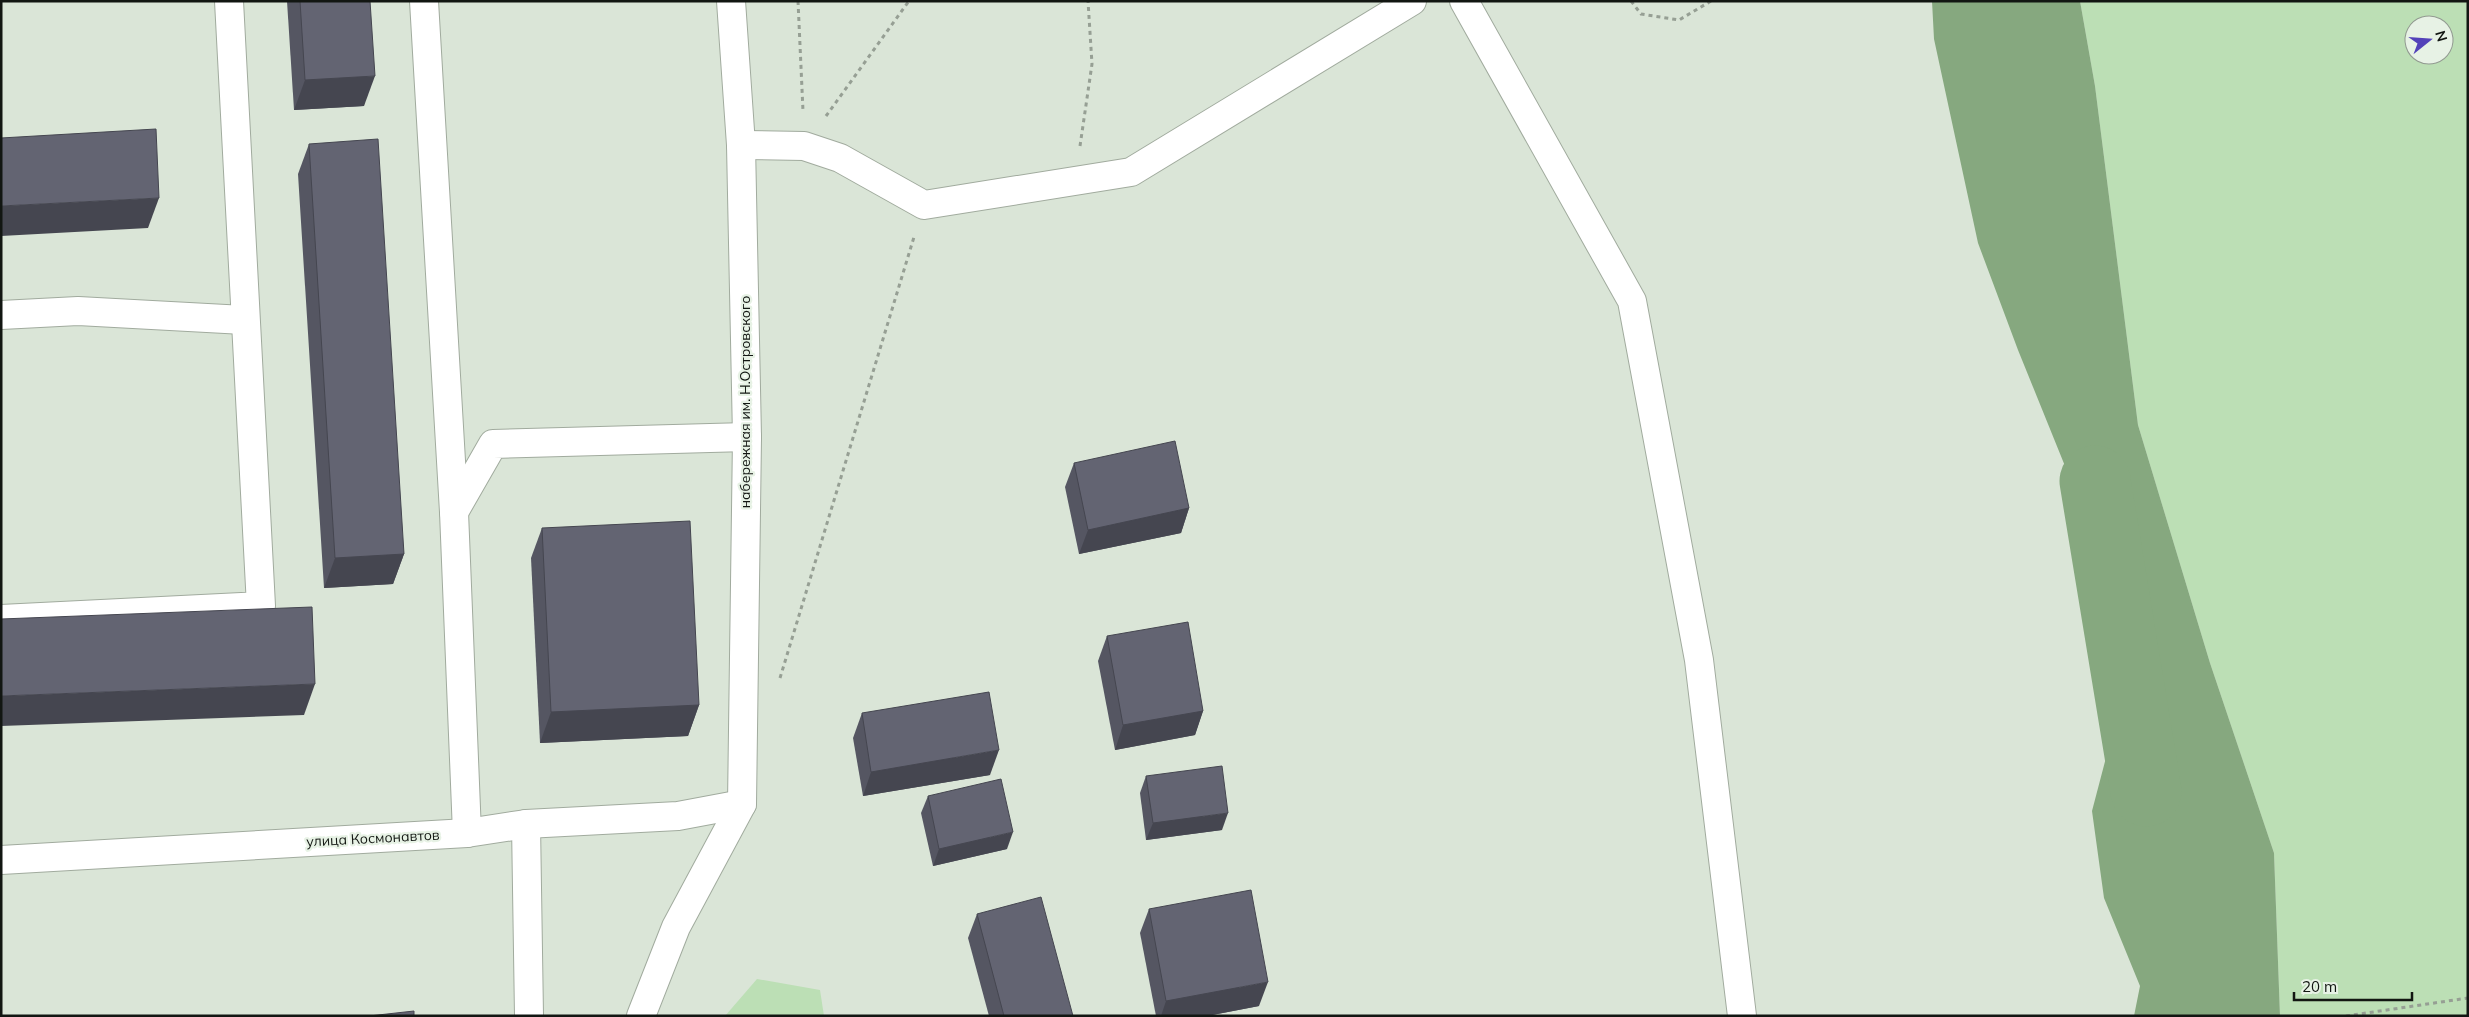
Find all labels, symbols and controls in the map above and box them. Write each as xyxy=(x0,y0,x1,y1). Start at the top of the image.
north arrow xyxy=(2404,15,2454,65)
text: N xyxy=(2431,29,2452,44)
street label: набережная им. Н.Островского xyxy=(736,296,754,508)
street label: улица Космонавтов xyxy=(306,826,440,850)
scale bar xyxy=(2294,970,2412,1002)
text: 20 m xyxy=(2302,977,2337,996)

